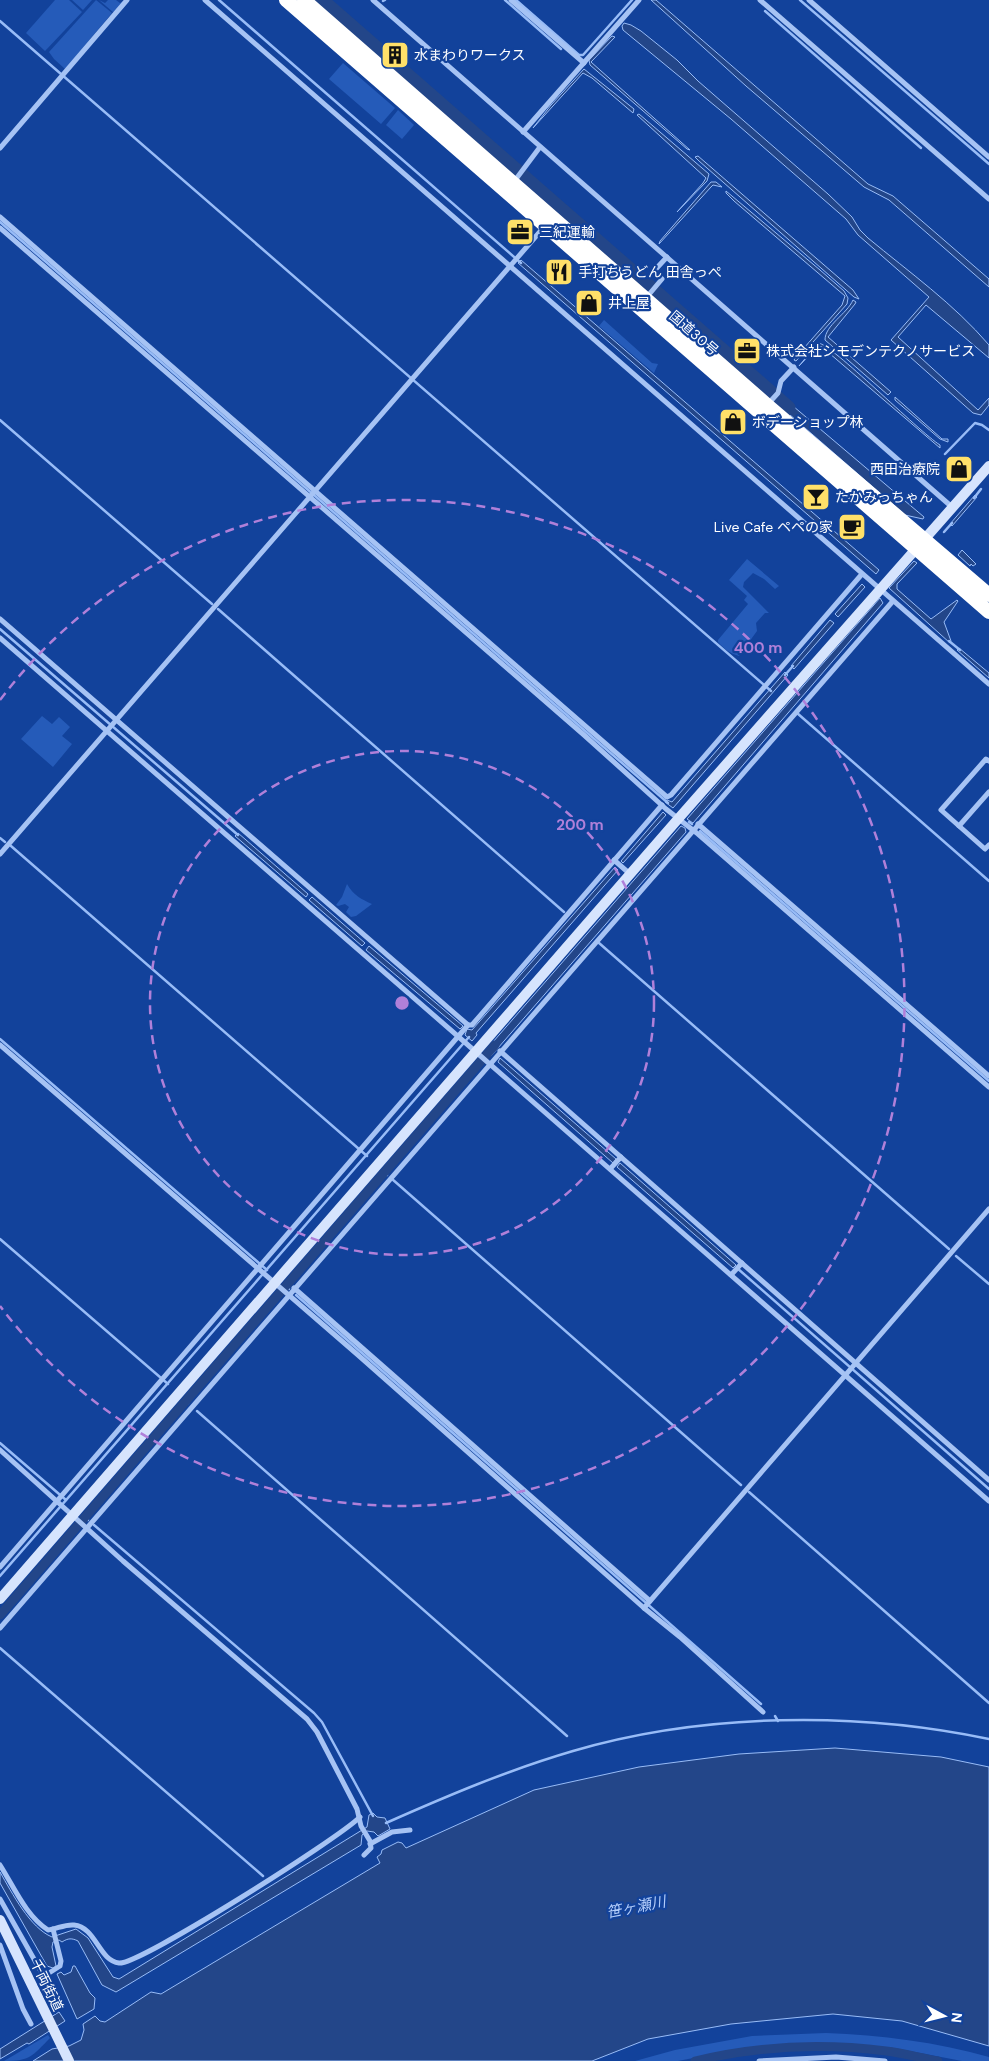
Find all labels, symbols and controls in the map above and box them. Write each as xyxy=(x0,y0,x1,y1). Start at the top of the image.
building icon: 水まわりワークス xyxy=(380,40,410,70)
place label: 水まわりワークス xyxy=(414,46,526,64)
office icon: 三紀運輸 xyxy=(505,217,535,247)
place label: 三紀運輸 xyxy=(539,223,595,241)
restaurant icon: 手打ちうどん 田舎っぺ xyxy=(544,257,574,287)
place label: 手打ちうどん 田舎っぺ xyxy=(578,263,722,281)
shop icon: 井上屋 xyxy=(574,288,604,318)
place label: 井上屋 xyxy=(608,294,650,312)
street label: 国道30号 xyxy=(666,307,722,359)
office icon: 株式会社シモデンテクノサービス xyxy=(732,336,762,366)
place label: 株式会社シモデンテクノサービス xyxy=(766,342,975,360)
shop icon: ボデーショップ林 xyxy=(718,407,748,437)
place label: ボデーショップ林 xyxy=(752,413,864,431)
shop icon: 西田治療院 xyxy=(944,454,974,484)
place label: 西田治療院 xyxy=(870,460,940,478)
bar icon: たかみっちゃん xyxy=(801,482,831,512)
place label: たかみっちゃん xyxy=(835,488,933,506)
cafe icon: Live Cafe ペペの家 xyxy=(837,512,867,542)
place label: Live Cafe ペペの家 xyxy=(714,518,833,536)
text: 400 m xyxy=(734,638,782,658)
text: 200 m xyxy=(556,815,604,835)
centre of rings xyxy=(393,994,411,1012)
water label: 笹ヶ瀬川 xyxy=(605,1891,669,1923)
street label: 千両街道 xyxy=(27,1956,67,2014)
north arrow xyxy=(919,1991,969,2041)
text: N xyxy=(947,2011,966,2024)

